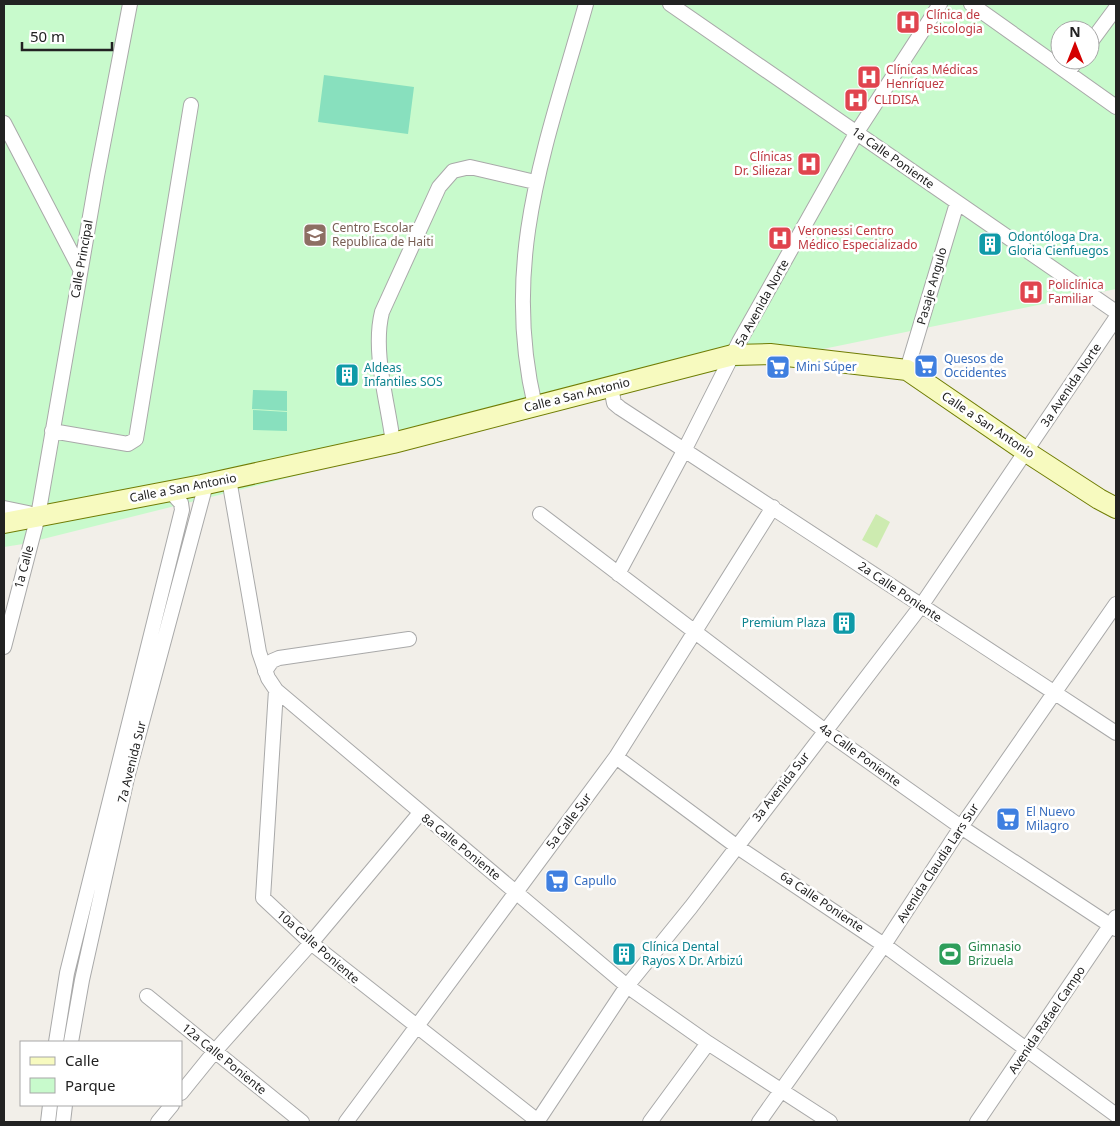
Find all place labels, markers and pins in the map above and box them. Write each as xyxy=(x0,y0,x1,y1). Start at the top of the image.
place label: Clínica de Psicologia xyxy=(926,6,983,37)
hospital icon: Clínica de Psicologia xyxy=(895,9,921,35)
place label: Clínicas Médicas Henríquez xyxy=(886,61,978,92)
hospital icon: Clínicas Médicas Henríquez xyxy=(856,64,882,90)
hospital icon: CLIDISA xyxy=(843,87,869,113)
place label: CLIDISA xyxy=(874,91,919,108)
place label: Clínicas Dr. Siliezar xyxy=(734,148,792,179)
hospital icon: Clínicas Dr. Siliezar xyxy=(796,151,822,177)
place label: Centro Escolar Republica de Haiti xyxy=(332,219,434,250)
school or university icon: Centro Escolar Republica de Haiti xyxy=(302,222,328,248)
place label: Veronessi Centro Médico Especializado xyxy=(798,222,918,253)
hospital icon: Veronessi Centro Médico Especializado xyxy=(767,225,793,251)
place label: Odontóloga Dra. Gloria Cienfuegos xyxy=(1008,228,1109,259)
building icon: Odontóloga Dra. Gloria Cienfuegos xyxy=(977,231,1003,257)
place label: Policlínica Familiar xyxy=(1048,276,1104,307)
hospital icon: Policlínica Familiar xyxy=(1018,279,1044,305)
place label: Quesos de Occidentes xyxy=(944,350,1007,381)
supermarket icon: Quesos de Occidentes xyxy=(913,353,939,379)
supermarket icon: Mini Súper xyxy=(765,354,791,380)
place label: Mini Súper xyxy=(796,358,857,375)
place label: Aldeas Infantiles SOS xyxy=(364,359,443,390)
building icon: Aldeas Infantiles SOS xyxy=(334,362,360,388)
building icon: Premium Plaza xyxy=(831,610,857,636)
place label: Premium Plaza xyxy=(742,614,826,631)
place label: El Nuevo Milagro xyxy=(1026,803,1075,834)
supermarket icon: El Nuevo Milagro xyxy=(995,806,1021,832)
supermarket icon: Capullo xyxy=(544,868,570,894)
place label: Capullo xyxy=(574,872,617,889)
place label: Clínica Dental Rayos X Dr. Arbizú xyxy=(642,938,743,969)
place label: Gimnasio Brizuela xyxy=(968,938,1021,969)
building icon: Clínica Dental Rayos X Dr. Arbizú xyxy=(611,941,637,967)
sports icon: Gimnasio Brizuela xyxy=(937,941,963,967)

